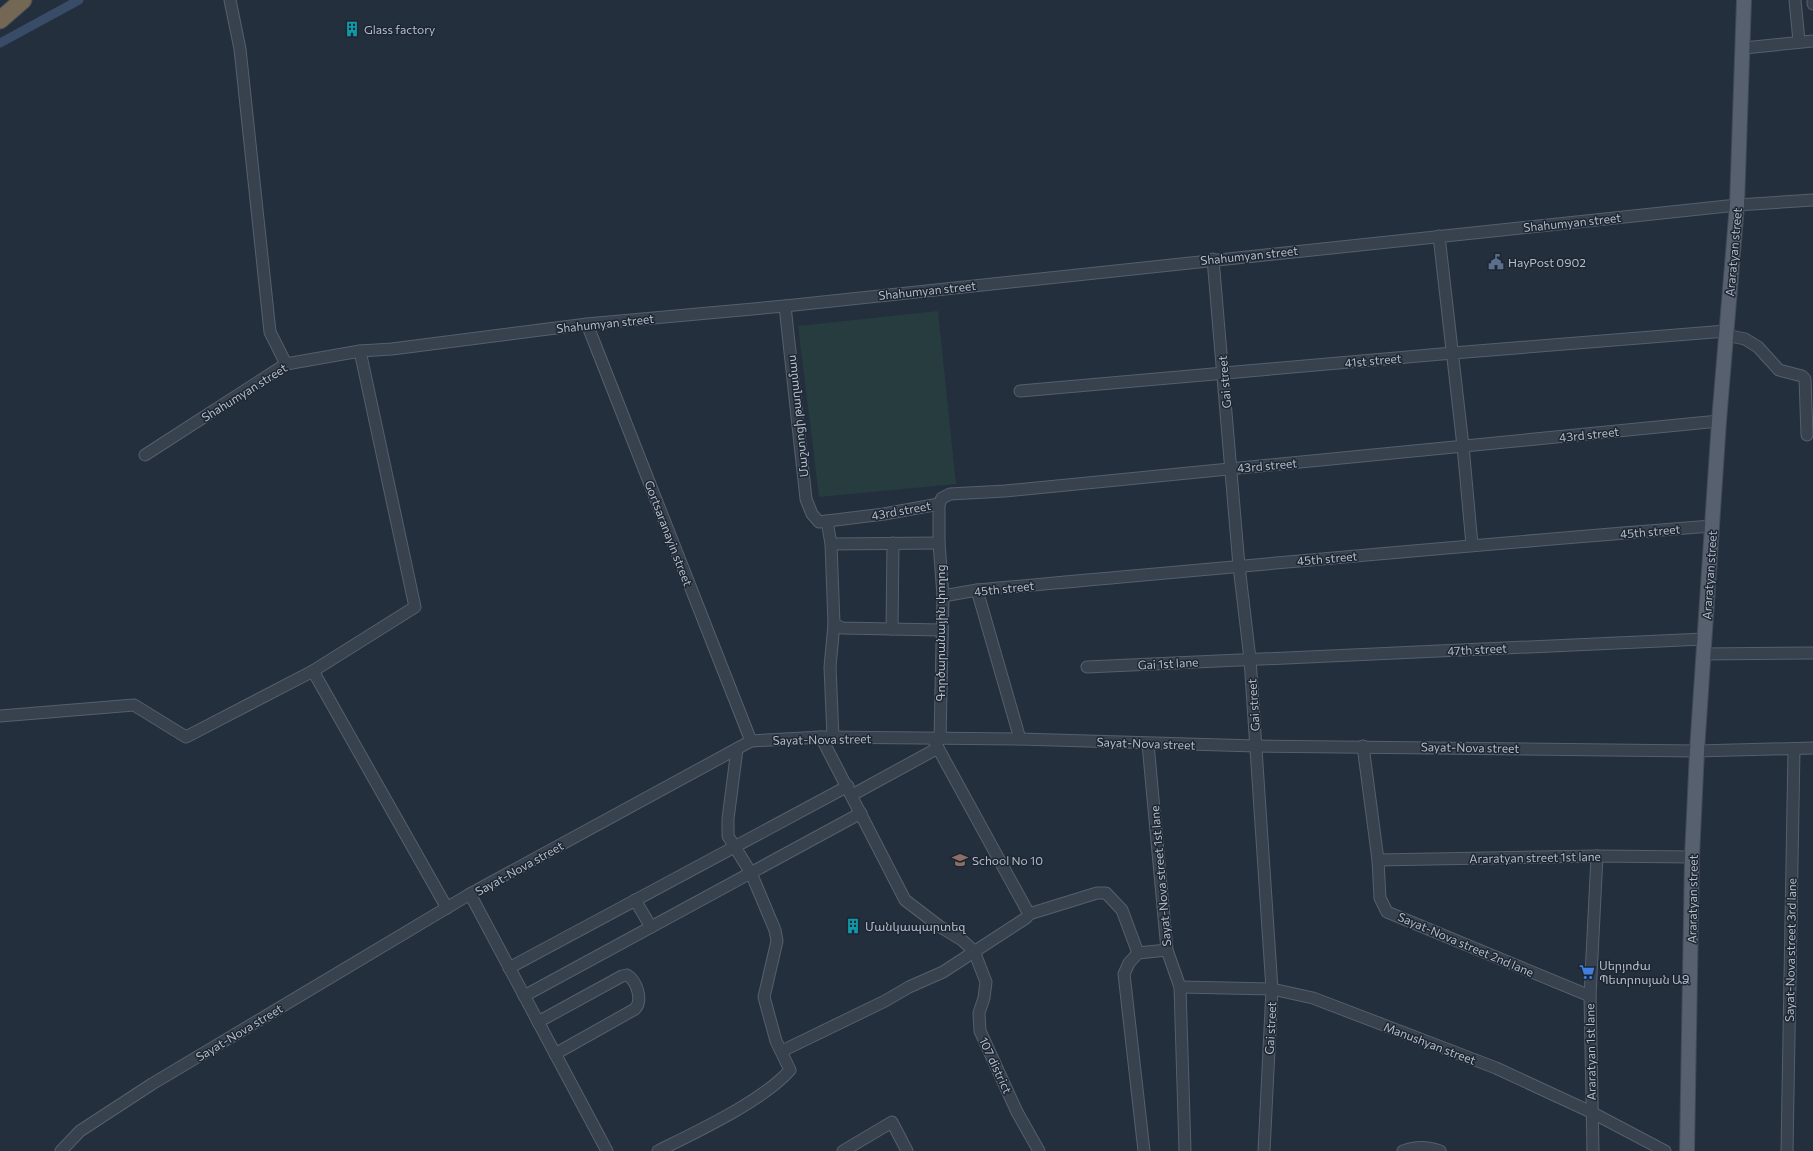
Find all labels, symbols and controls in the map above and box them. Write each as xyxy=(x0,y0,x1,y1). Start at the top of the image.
building icon: Glass factory xyxy=(343,20,361,38)
place label: Glass factory xyxy=(364,22,435,36)
street label: Araratyan street xyxy=(1722,207,1744,297)
street label: Shahumyan street xyxy=(1522,210,1622,234)
street label: Shahumyan street xyxy=(1199,243,1299,267)
public building icon: HayPost 0902 xyxy=(1487,253,1505,271)
place label: HayPost 0902 xyxy=(1508,255,1586,269)
street label: Shahumyan street xyxy=(877,278,977,302)
street label: Shahumyan street xyxy=(555,311,655,335)
street label: 41st street xyxy=(1344,351,1402,369)
street label: Մաշտոցի թաղամաս xyxy=(784,354,811,478)
street label: Gai street xyxy=(1215,355,1233,409)
street label: Shahumyan street xyxy=(199,360,289,424)
street label: 43rd street xyxy=(1558,424,1620,444)
street label: 43rd street xyxy=(1236,455,1298,475)
street label: Gortsaranayin street xyxy=(642,478,696,588)
street label: 43rd street xyxy=(870,498,932,522)
street label: 45th street xyxy=(1619,521,1681,541)
street label: Araratyan street xyxy=(1699,530,1719,620)
street label: 45th street xyxy=(1296,548,1358,568)
street label: Գործարանային փողոց xyxy=(933,564,948,702)
street label: 45th street xyxy=(973,578,1035,598)
street label: 47th street xyxy=(1447,640,1507,658)
street label: Gai 1st lane xyxy=(1137,654,1199,672)
street label: Gai street xyxy=(1244,678,1262,732)
street label: Sayat-Nova street xyxy=(773,731,871,747)
street label: Sayat-Nova street xyxy=(1096,734,1196,752)
street label: Sayat-Nova street xyxy=(1421,739,1519,755)
street label: Sayat-Nova street 1st lane xyxy=(1147,805,1173,947)
street label: Sayat-Nova street xyxy=(472,838,566,898)
street label: Araratyan street 1st lane xyxy=(1469,849,1601,865)
school or university icon: School No 10 xyxy=(951,851,969,869)
place label: School No 10 xyxy=(972,853,1043,867)
street label: Araratyan street xyxy=(1684,854,1700,944)
street label: Sayat-Nova street 3rd lane xyxy=(1782,878,1798,1022)
street label: Sayat-Nova street 2nd lane xyxy=(1396,909,1536,979)
building icon: Մանկապարտեզ xyxy=(844,917,862,935)
place label: Մանկապարտեզ xyxy=(865,919,966,934)
place label: Սերյոժա Պետրոսյան ԱՁ xyxy=(1599,958,1690,987)
supermarket icon: Սերյոժա Պետրոսյան ԱՁ xyxy=(1578,963,1596,981)
street label: Sayat-Nova street xyxy=(193,1001,285,1063)
street label: Gai street xyxy=(1262,1001,1278,1055)
street label: Araratyan 1st lane xyxy=(1582,1003,1598,1101)
street label: Manushyan street xyxy=(1382,1019,1478,1067)
street label: 107 district xyxy=(977,1035,1015,1096)

